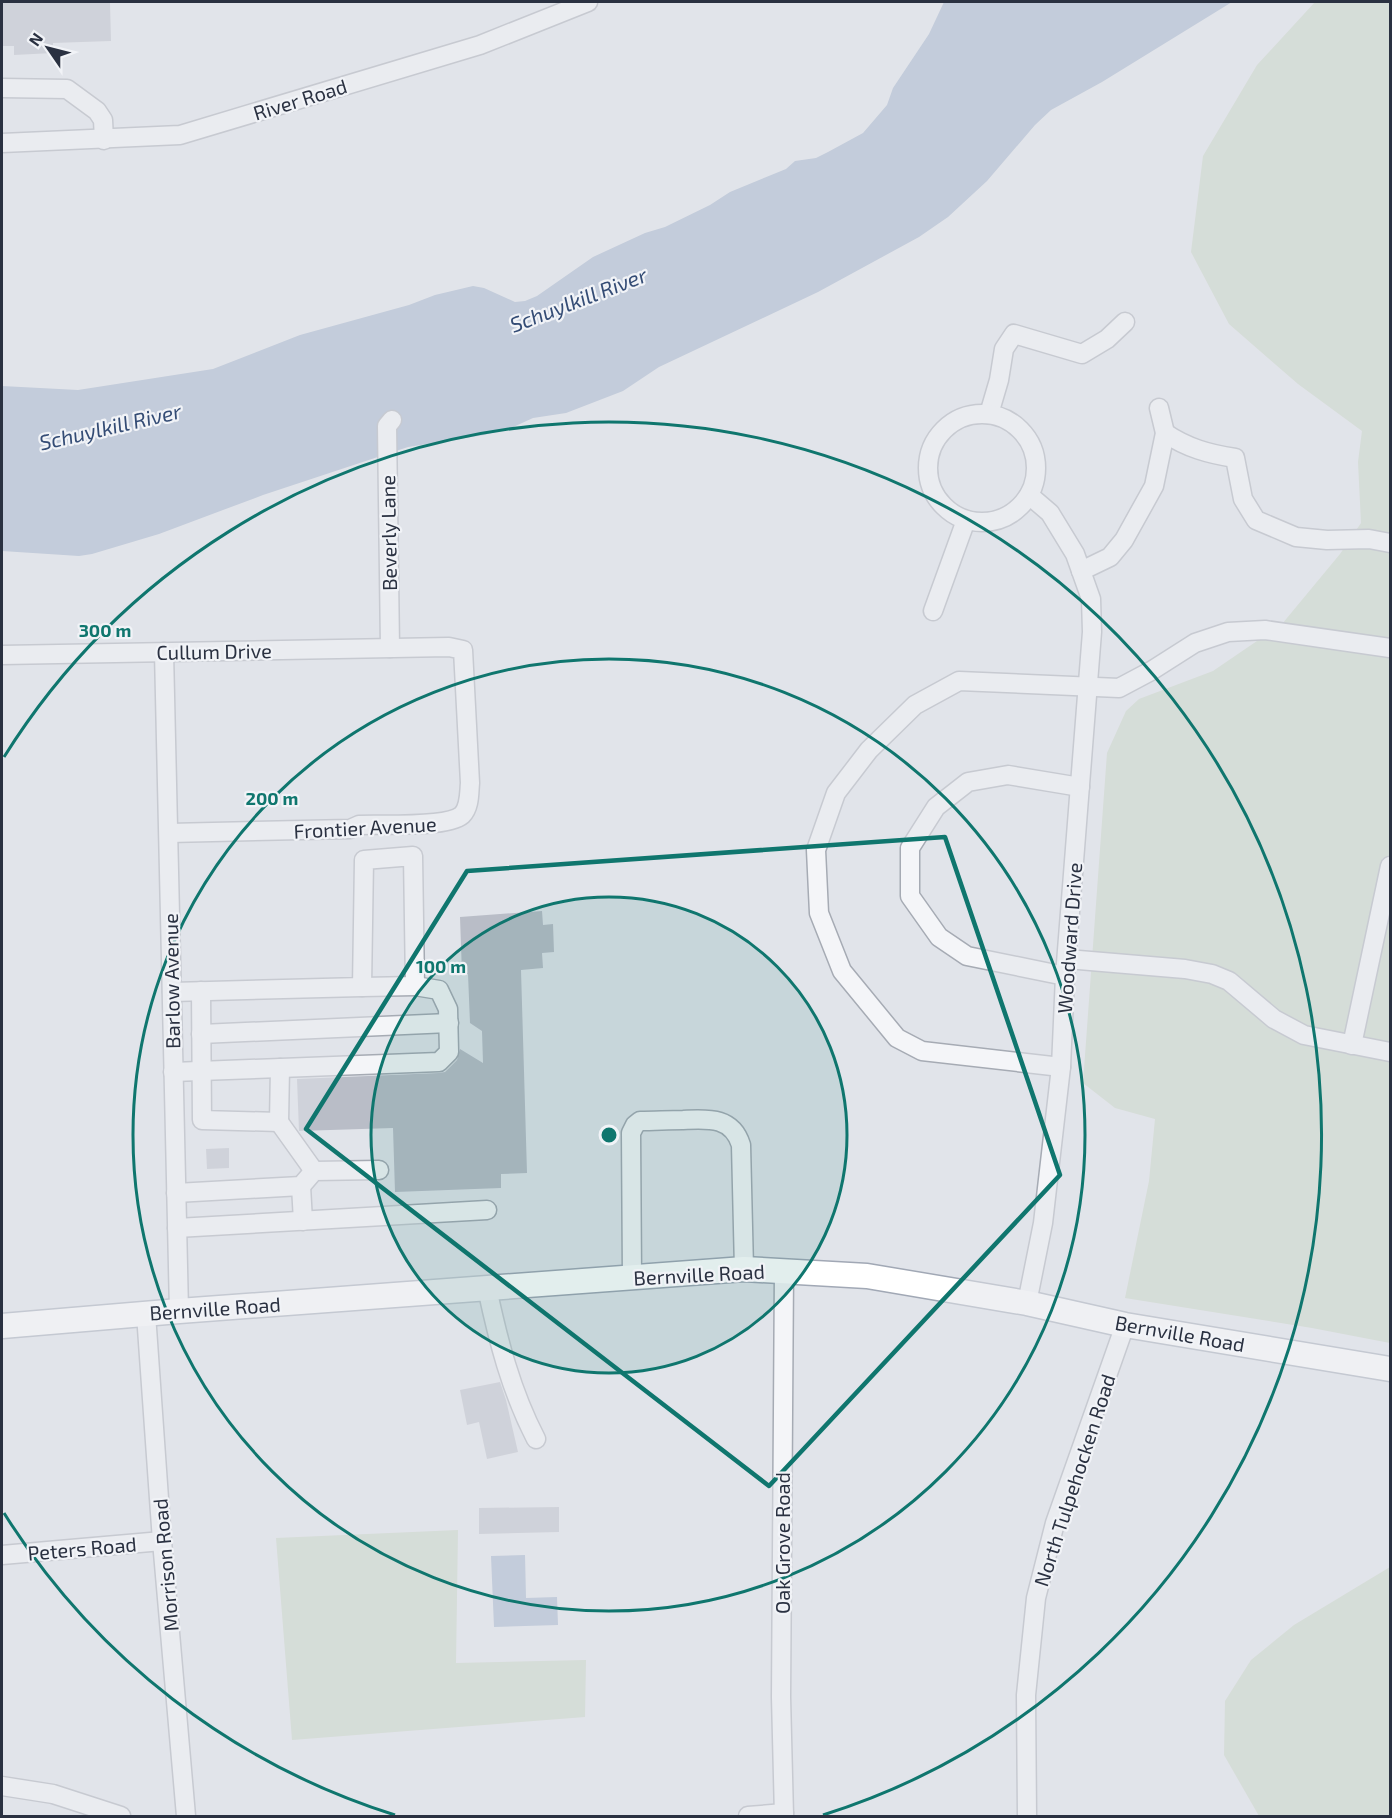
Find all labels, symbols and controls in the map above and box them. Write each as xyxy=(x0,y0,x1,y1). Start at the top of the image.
north arrow xyxy=(18,18,78,78)
text: N xyxy=(24,29,46,49)
street label: River Road xyxy=(250,73,350,125)
water label: Schuylkill River xyxy=(506,261,651,338)
water label: Schuylkill River xyxy=(37,397,184,455)
street label: Beverly Lane xyxy=(375,475,401,591)
text: 300 m xyxy=(79,619,131,641)
street label: Cullum Drive xyxy=(156,638,272,664)
text: 200 m xyxy=(246,787,298,809)
street label: Frontier Avenue xyxy=(293,811,437,843)
street label: Woodward Drive xyxy=(1052,862,1086,1014)
street label: Barlow Avenue xyxy=(158,913,184,1049)
text: 100 m xyxy=(416,955,466,977)
centre of rings xyxy=(599,1125,619,1145)
street label: Bernville Road xyxy=(633,1259,765,1289)
street label: Bernville Road xyxy=(149,1291,281,1325)
street label: Bernville Road xyxy=(1113,1310,1247,1356)
street label: North Tulpehocken Road xyxy=(1028,1371,1120,1589)
street label: Oak Grove Road xyxy=(770,1472,794,1614)
street label: Morrison Road xyxy=(147,1497,183,1633)
street label: Peters Road xyxy=(26,1531,138,1565)

